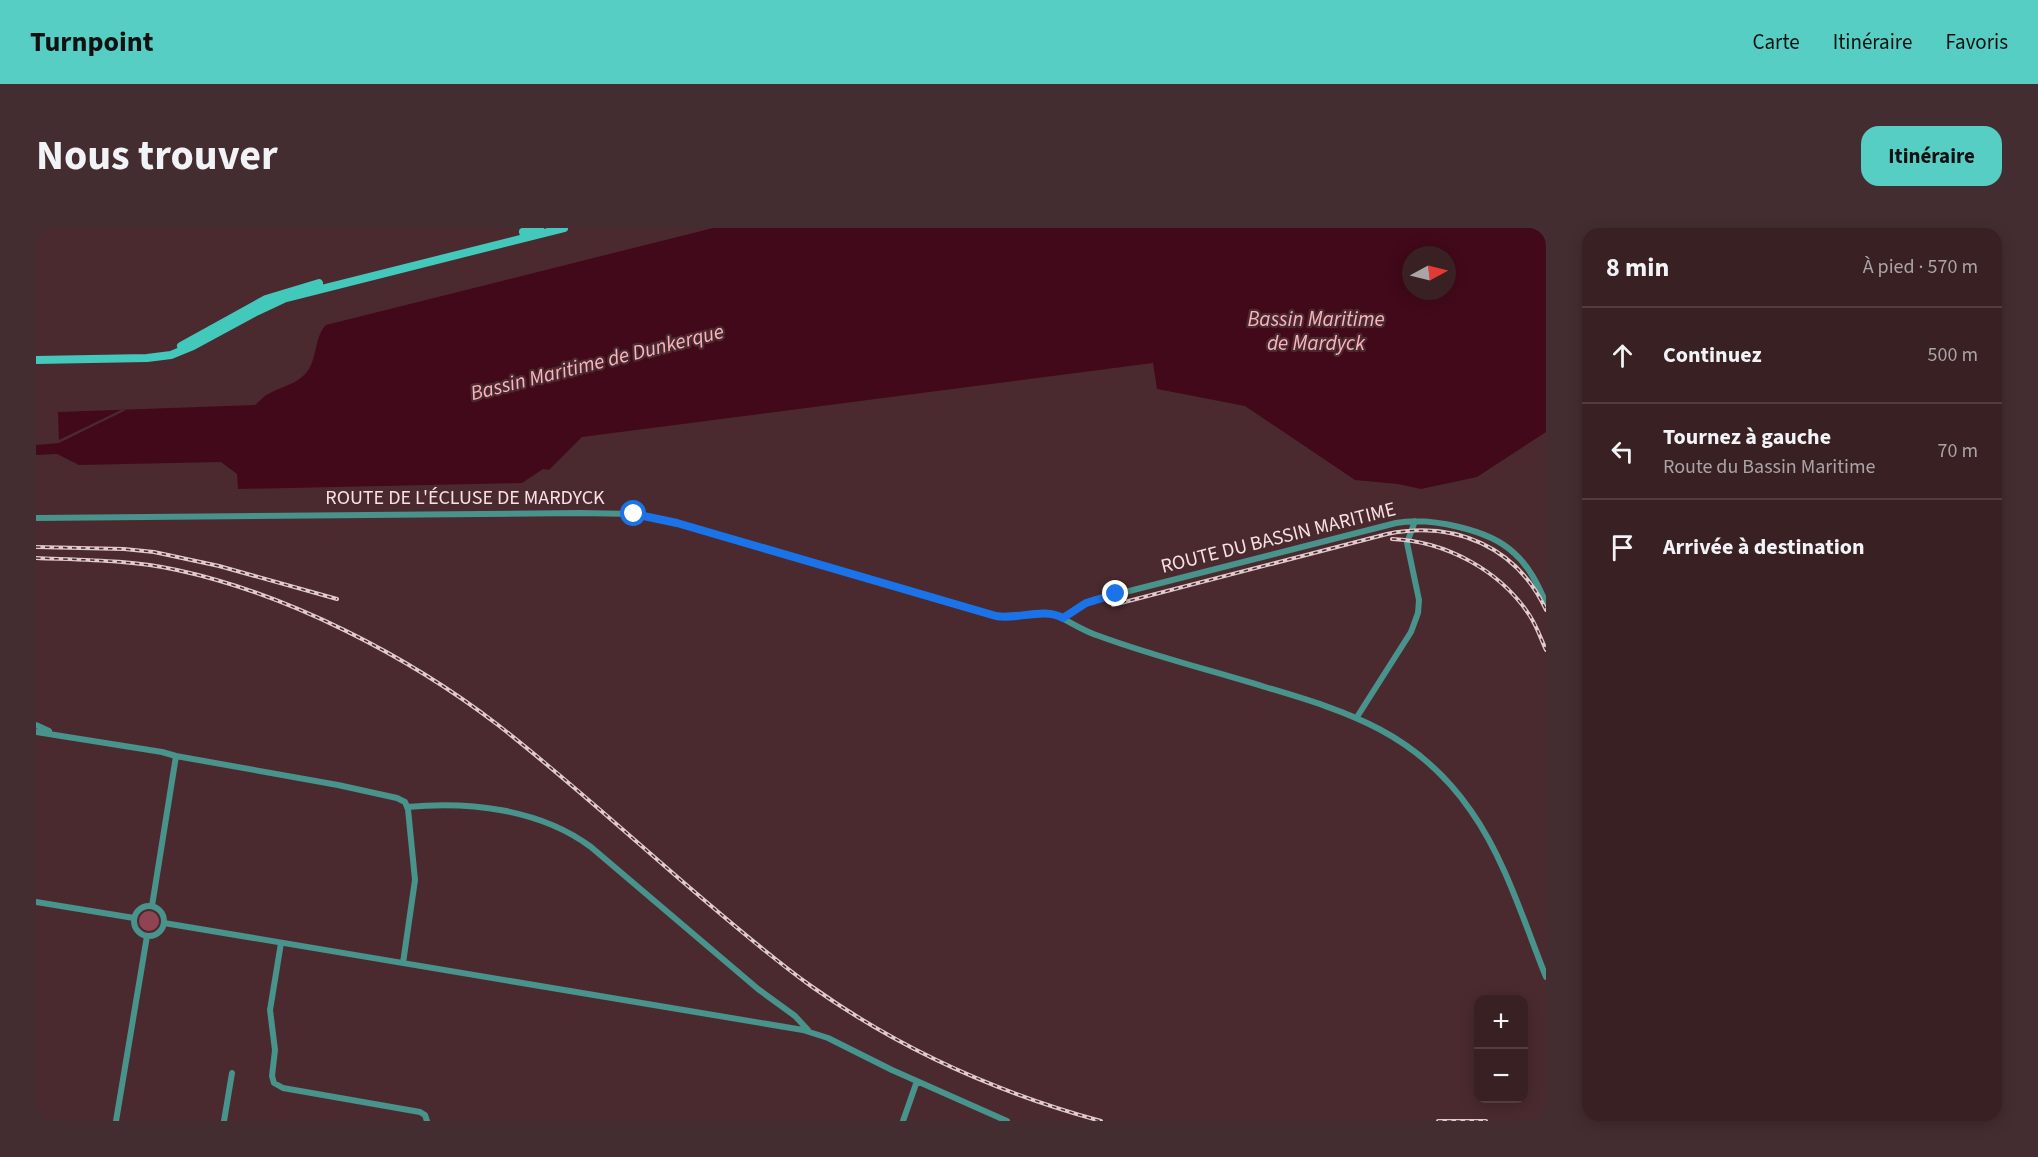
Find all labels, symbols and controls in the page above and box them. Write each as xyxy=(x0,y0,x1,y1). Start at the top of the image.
text: Turnpoint xyxy=(30,22,154,62)
text: Carte xyxy=(1753,27,1800,57)
text: Itinéraire xyxy=(1833,27,1912,57)
text: Favoris xyxy=(1945,27,2008,57)
text: Nous trouver xyxy=(36,126,278,186)
button: Itinéraire xyxy=(1861,126,2002,186)
north arrow xyxy=(1402,246,1456,300)
text: 8 min xyxy=(1606,249,1669,286)
text: À pied · 570 m xyxy=(1863,253,1978,281)
water label: Bassin Maritime de Mardyck xyxy=(1247,304,1385,358)
water label: Bassin Maritime de Dunkerque xyxy=(467,316,727,408)
icon: ahead xyxy=(1606,339,1639,372)
text: Continuez xyxy=(1663,339,1762,371)
text: 500 m xyxy=(1928,341,1978,369)
text: Tournez à gauche xyxy=(1663,421,1831,453)
icon: left xyxy=(1606,435,1639,468)
text: 70 m xyxy=(1938,437,1978,465)
text: Route du Bassin Maritime xyxy=(1663,453,1875,481)
street label: ROUTE DE L'ÉCLUSE DE MARDYCK xyxy=(325,484,605,512)
street label: ROUTE DU BASSIN MARITIME xyxy=(1158,495,1399,581)
route start xyxy=(620,500,646,526)
icon: arrive xyxy=(1606,531,1639,564)
text: Arrivée à destination xyxy=(1663,531,1865,563)
route end xyxy=(1102,580,1128,606)
map controls xyxy=(1474,995,1528,1103)
button: + xyxy=(1474,995,1528,1049)
button: − xyxy=(1474,1049,1528,1103)

